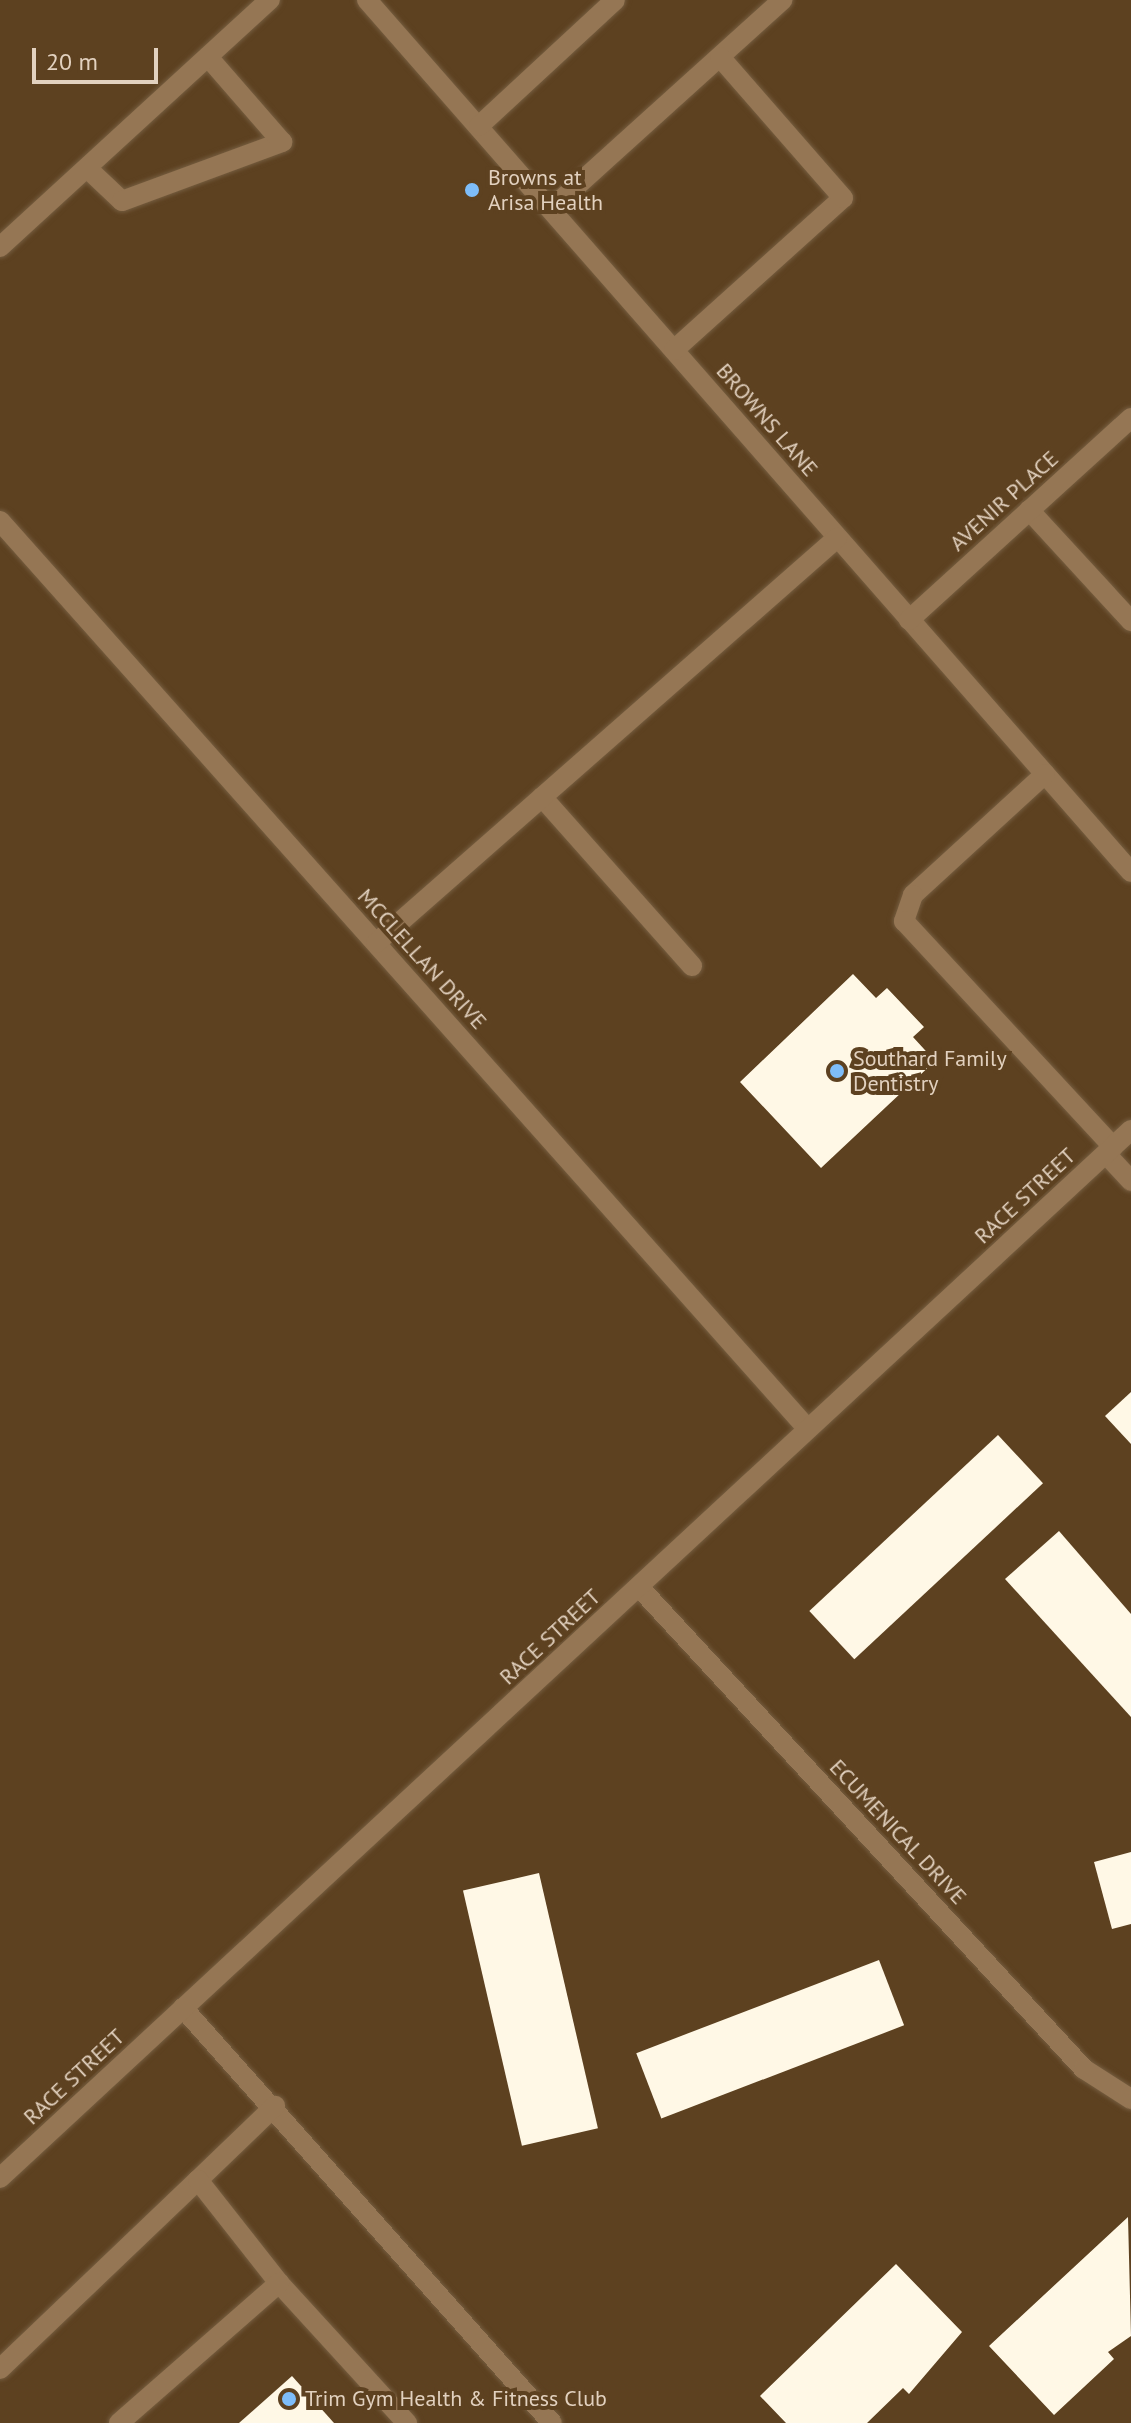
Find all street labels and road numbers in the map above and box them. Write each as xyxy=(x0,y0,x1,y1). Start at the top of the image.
street label: BROWNS LANE xyxy=(711,358,823,482)
street label: AVENIR PLACE xyxy=(944,445,1064,557)
street label: MCCLELLAN DRIVE xyxy=(352,883,492,1035)
street label: RACE STREET xyxy=(969,1143,1081,1249)
street label: RACE STREET xyxy=(494,1584,606,1690)
street label: ECUMENICAL DRIVE xyxy=(824,1754,972,1910)
street label: RACE STREET xyxy=(18,2024,130,2130)

